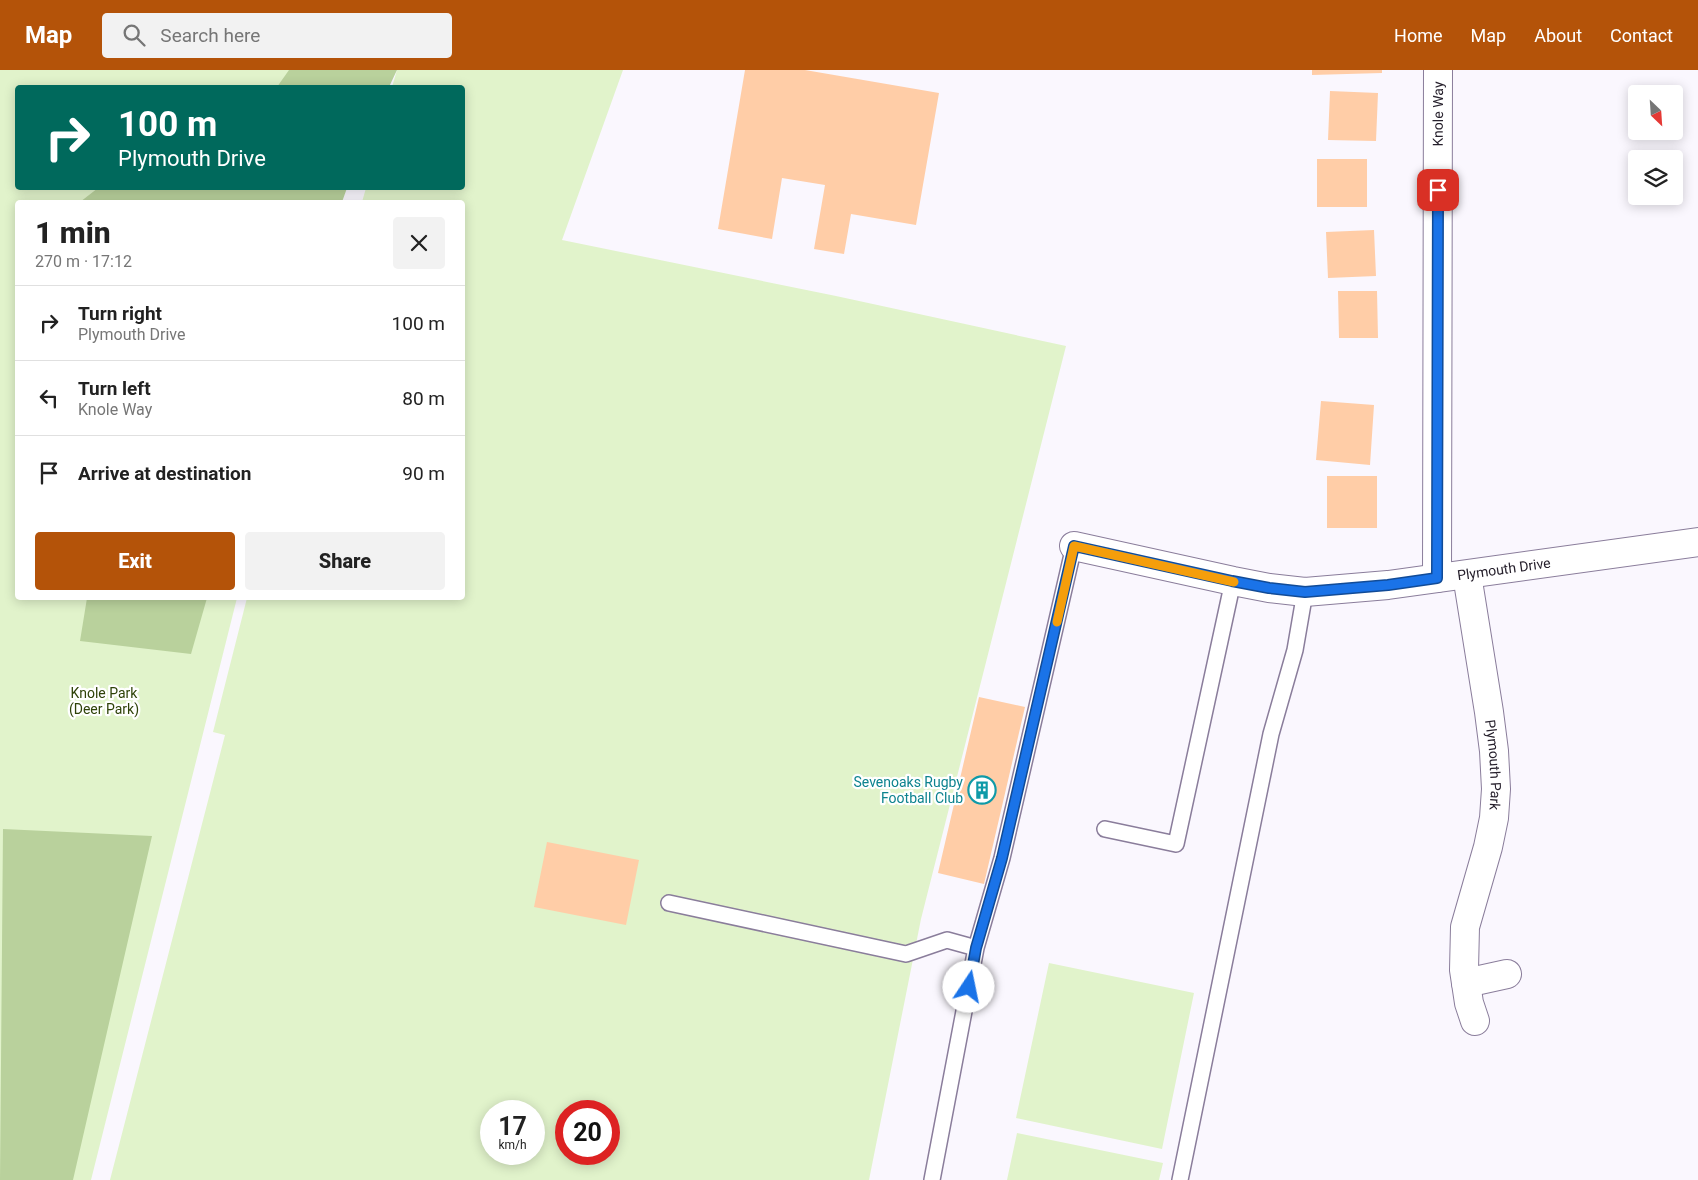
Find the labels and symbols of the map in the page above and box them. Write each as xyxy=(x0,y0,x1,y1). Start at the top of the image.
street label: Knole Way xyxy=(1430,81,1446,147)
north arrow xyxy=(1628,85,1682,140)
pin xyxy=(1417,169,1459,211)
street label: Plymouth Drive xyxy=(1456,555,1552,583)
park label: Knole Park (Deer Park) xyxy=(69,685,139,718)
street label: Plymouth Park xyxy=(1482,719,1504,812)
place label: Sevenoaks Rugby Football Club xyxy=(853,774,963,806)
building icon: Sevenoaks Rugby Football Club xyxy=(967,775,997,805)
position arrow xyxy=(942,960,994,1012)
speed limit sign: 20 xyxy=(555,1100,620,1165)

